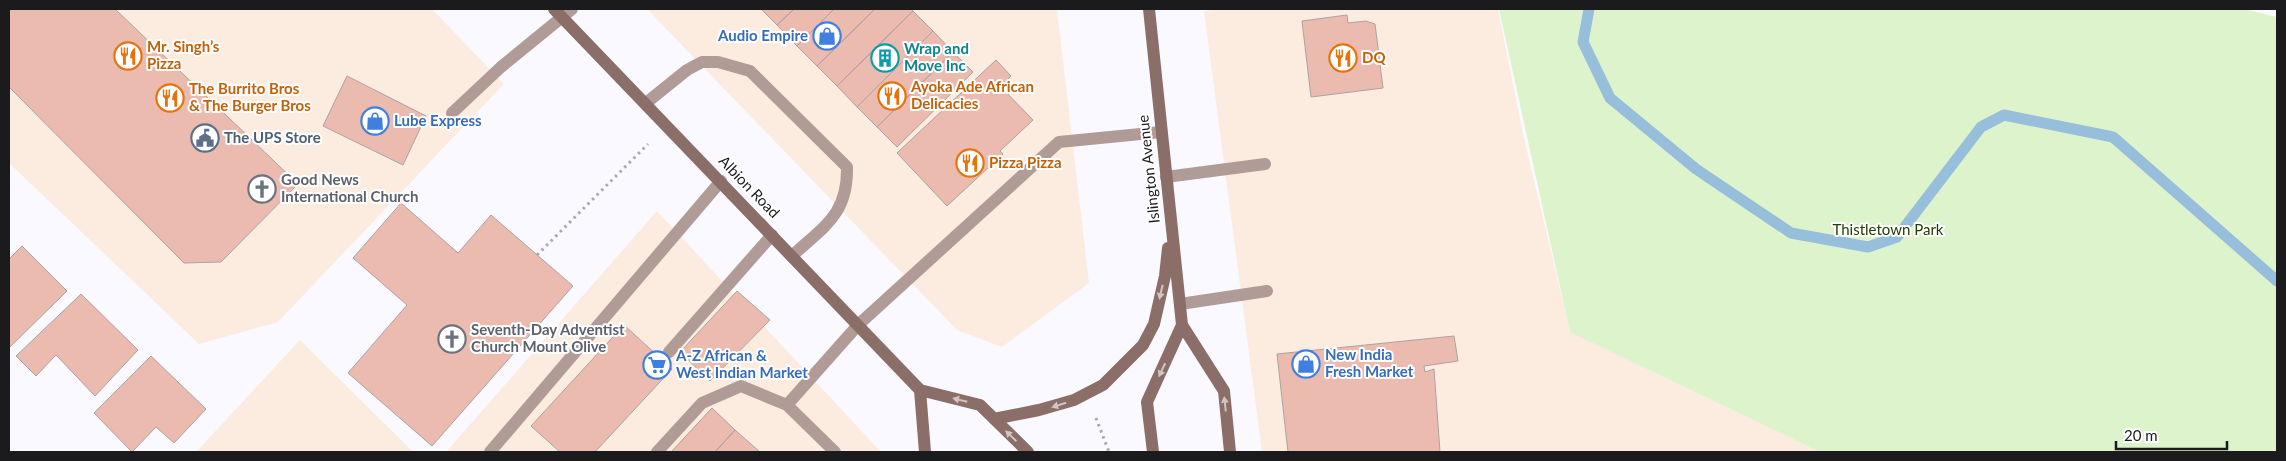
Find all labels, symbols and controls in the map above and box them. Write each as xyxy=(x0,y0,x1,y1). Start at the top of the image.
shop icon: Audio Empire xyxy=(812,21,842,51)
place label: Audio Empire xyxy=(717,26,808,44)
place label: Mr. Singh’s Pizza xyxy=(147,37,220,72)
place label: Wrap and Move Inc xyxy=(904,39,969,74)
restaurant icon: Mr. Singh’s Pizza xyxy=(113,41,143,71)
building icon: Wrap and Move Inc xyxy=(870,43,900,73)
restaurant icon: DQ xyxy=(1328,43,1358,73)
place label: DQ xyxy=(1362,48,1386,66)
place label: Ayoka Ade African Delicacies xyxy=(910,77,1034,112)
place label: The Burrito Bros & The Burger Bros xyxy=(189,79,311,114)
restaurant icon: Ayoka Ade African Delicacies xyxy=(877,81,907,111)
restaurant icon: The Burrito Bros & The Burger Bros xyxy=(155,83,185,113)
shop icon: Lube Express xyxy=(360,106,390,136)
place label: Lube Express xyxy=(394,111,482,129)
street label: Islington Avenue xyxy=(1133,114,1163,224)
public building icon: The UPS Store xyxy=(190,123,220,153)
place label: The UPS Store xyxy=(224,128,321,146)
restaurant icon: Pizza Pizza xyxy=(955,148,985,178)
street label: Albion Road xyxy=(716,151,784,221)
place label: Pizza Pizza xyxy=(989,153,1062,171)
place label: Good News International Church xyxy=(281,170,418,205)
church icon: Good News International Church xyxy=(247,174,277,204)
park label: Thistletown Park xyxy=(1832,220,1944,238)
one-way arrow xyxy=(1157,284,1165,299)
place label: Seventh-Day Adventist Church Mount Olive xyxy=(471,320,625,355)
church icon: Seventh-Day Adventist Church Mount Olive xyxy=(437,324,467,354)
place label: New India Fresh Market xyxy=(1325,345,1414,380)
place label: A-Z African & West Indian Market xyxy=(675,346,808,381)
shop icon: New India Fresh Market xyxy=(1291,349,1321,379)
supermarket icon: A-Z African & West Indian Market xyxy=(642,350,672,380)
one-way arrow xyxy=(1158,363,1166,377)
one-way arrow xyxy=(952,395,967,403)
one-way arrow xyxy=(1221,395,1229,411)
one-way arrow xyxy=(1051,401,1066,409)
scale bar xyxy=(2116,418,2227,450)
text: 20 m xyxy=(2124,426,2158,444)
one-way arrow xyxy=(1005,430,1017,442)

